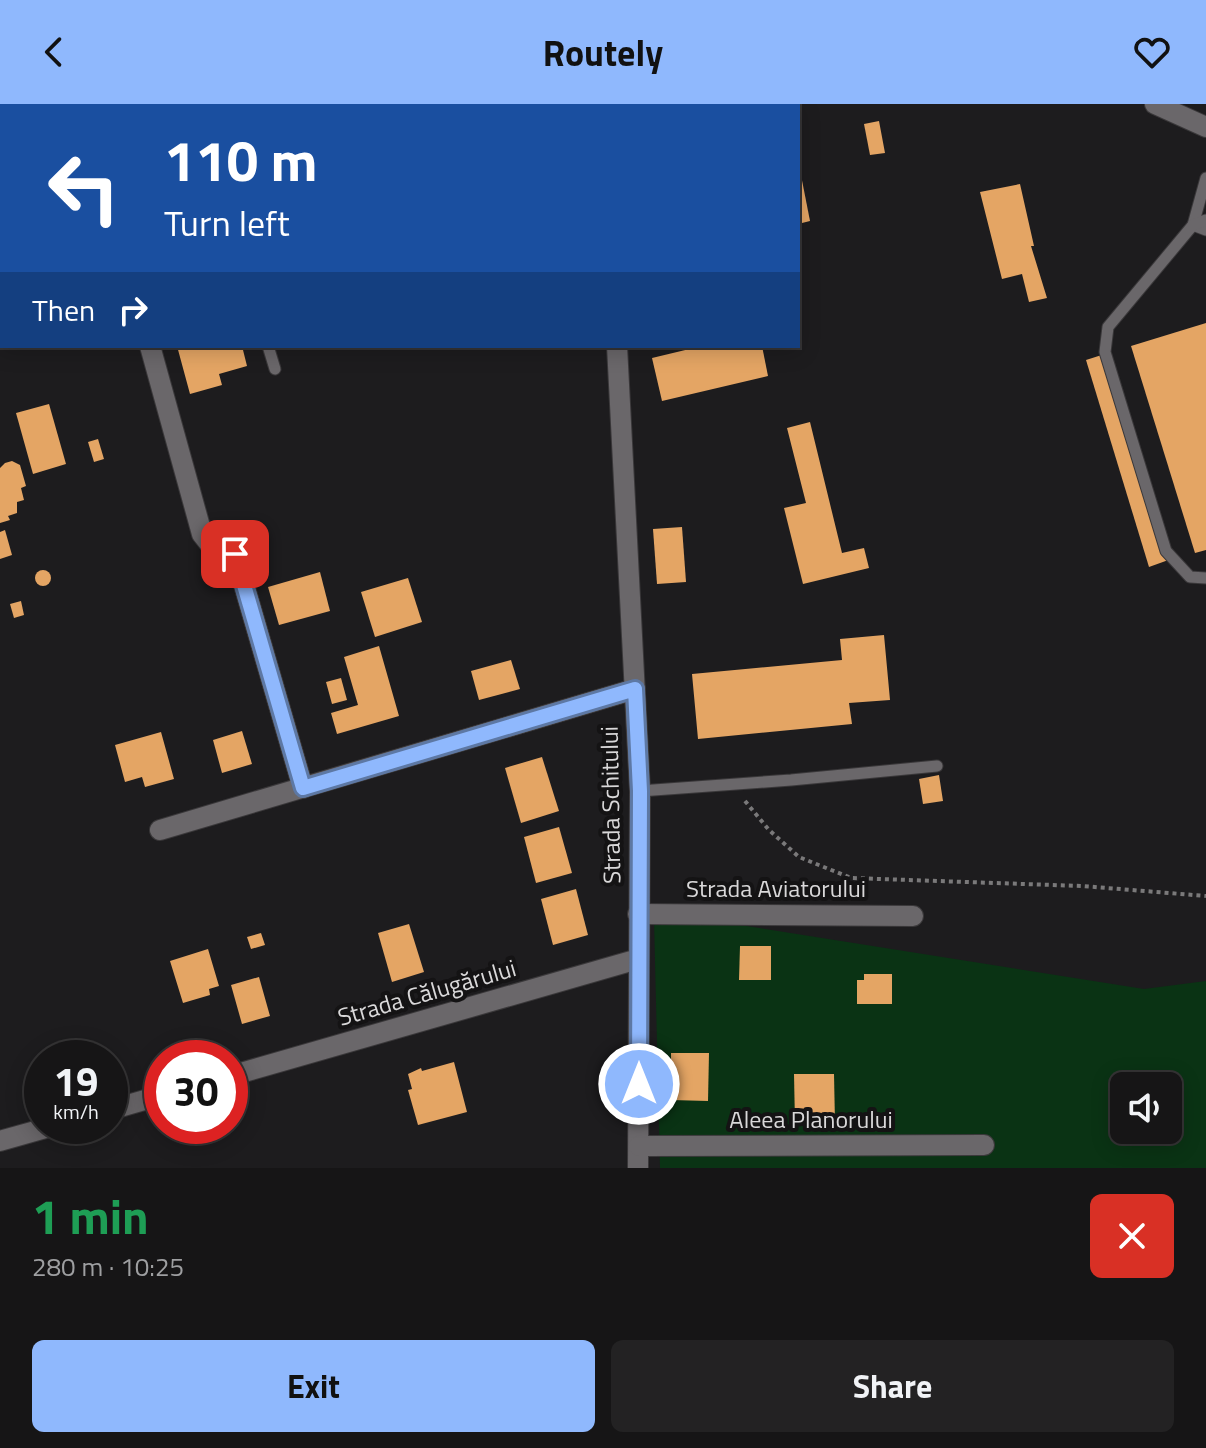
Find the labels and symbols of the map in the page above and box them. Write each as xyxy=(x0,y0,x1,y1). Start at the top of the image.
pin xyxy=(201,520,269,588)
street label: Strada Schitului xyxy=(591,726,629,884)
street label: Strada Aviatorului xyxy=(686,870,866,906)
street label: Strada Călugărului xyxy=(333,949,520,1035)
speed limit sign: 30 xyxy=(144,1040,248,1144)
position arrow xyxy=(597,1042,681,1126)
street label: Aleea Planorului xyxy=(729,1101,893,1137)

